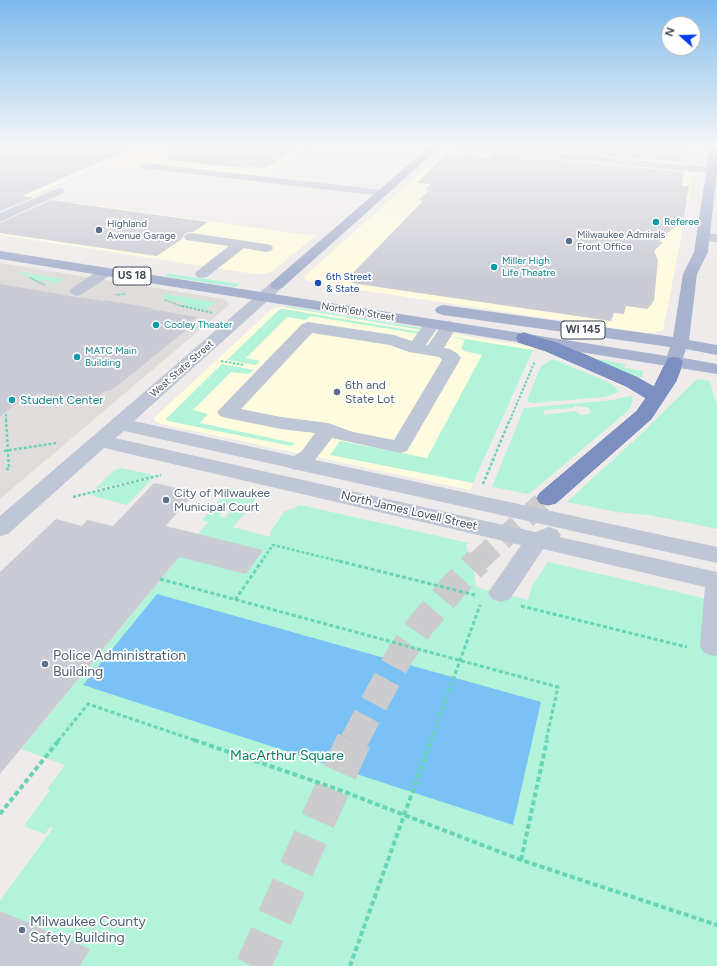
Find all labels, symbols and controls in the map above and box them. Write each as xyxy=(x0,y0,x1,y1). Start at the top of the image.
north arrow xyxy=(661,16,701,56)
text: N xyxy=(663,26,678,38)
place label: Referee xyxy=(664,216,699,228)
marker: Referee xyxy=(651,217,661,227)
place label: Highland Avenue Garage xyxy=(107,218,176,242)
marker: Highland Avenue Garage xyxy=(94,225,104,235)
place label: Milwaukee Admirals Front Office xyxy=(577,229,665,252)
marker: Milwaukee Admirals Front Office xyxy=(564,236,574,246)
place label: Miller High Life Theatre xyxy=(502,255,555,278)
marker: Miller High Life Theatre xyxy=(489,262,499,272)
road number: US 18 xyxy=(113,267,151,285)
place label: 6th Street & State xyxy=(326,271,371,294)
marker: 6th Street & State xyxy=(313,278,323,288)
street label: North 6th Street xyxy=(320,300,396,324)
place label: Cooley Theater xyxy=(164,319,232,331)
marker: Cooley Theater xyxy=(151,320,161,330)
road number: WI 145 xyxy=(561,321,605,339)
street label: West State Street xyxy=(148,338,216,400)
place label: MATC Main Building xyxy=(85,345,137,368)
marker: MATC Main Building xyxy=(72,352,82,362)
place label: 6th and State Lot xyxy=(345,378,395,406)
marker: 6th and State Lot xyxy=(332,387,342,397)
place label: Student Center xyxy=(20,393,103,407)
marker: Student Center xyxy=(7,395,17,405)
place label: City of Milwaukee Municipal Court xyxy=(174,486,270,514)
street label: North James Lovell Street xyxy=(339,488,479,534)
marker: City of Milwaukee Municipal Court xyxy=(161,495,171,505)
place label: Police Administration Building xyxy=(53,648,186,680)
marker: Police Administration Building xyxy=(40,659,50,669)
park label: MacArthur Square xyxy=(230,748,344,764)
place label: Milwaukee County Safety Building xyxy=(30,914,146,946)
marker: Milwaukee County Safety Building xyxy=(17,925,27,935)

